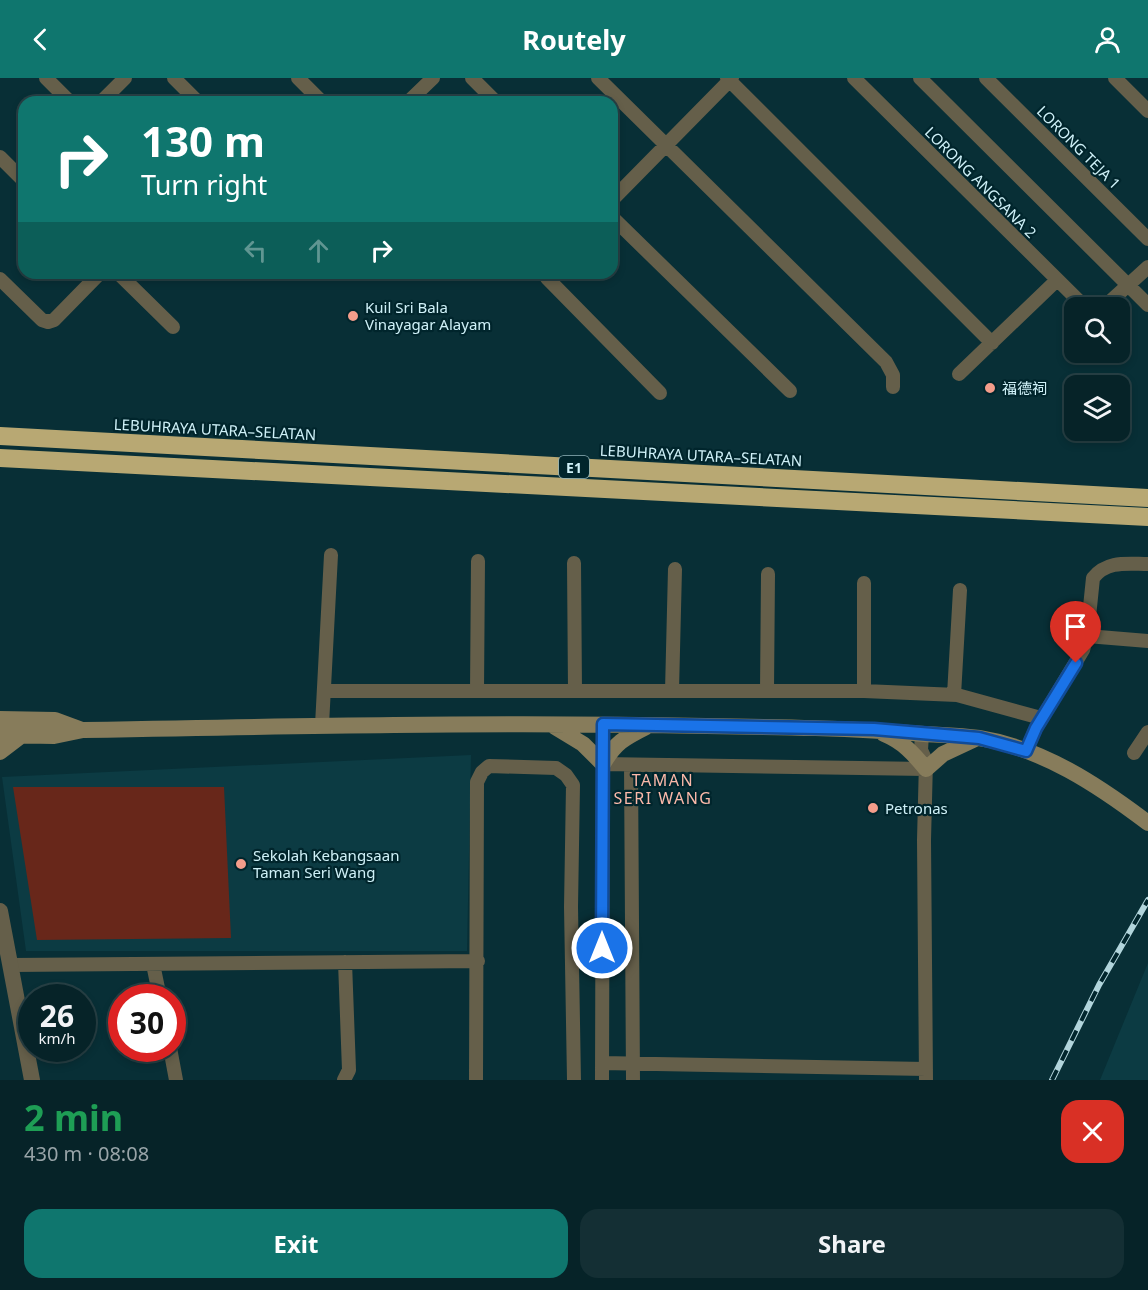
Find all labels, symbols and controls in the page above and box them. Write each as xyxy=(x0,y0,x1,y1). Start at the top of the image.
text: Routely xyxy=(522,21,626,58)
icon: back xyxy=(24,23,57,56)
icon: person xyxy=(1091,23,1124,56)
street label: LORONG TEJA 1 xyxy=(1033,101,1125,193)
text: 130 m xyxy=(141,112,265,169)
icon: right xyxy=(42,120,120,198)
street label: LORONG ANGSANA 2 xyxy=(921,122,1041,242)
text: Turn right xyxy=(141,166,267,203)
icon: left xyxy=(239,234,272,267)
icon: ahead xyxy=(302,234,335,267)
icon: right xyxy=(365,234,398,267)
place label: Kuil Sri Bala Vinayagar Alayam xyxy=(365,297,491,334)
map controls xyxy=(1064,297,1130,441)
button: search xyxy=(1064,297,1130,363)
marker: Kuil Sri Bala Vinayagar Alayam xyxy=(346,309,360,323)
button: layers xyxy=(1064,375,1130,441)
place label: 福德祠 xyxy=(1002,378,1047,398)
marker: 福德祠 xyxy=(983,381,997,395)
street label: LEBUHRAYA UTARA–SELATAN xyxy=(113,414,317,444)
street label: LEBUHRAYA UTARA–SELATAN xyxy=(599,440,803,470)
road number: E1 xyxy=(559,456,589,478)
pin xyxy=(1050,601,1101,663)
icon: arrive xyxy=(1059,610,1092,643)
district label: TAMAN SERI WANG xyxy=(614,769,713,809)
place label: Petronas xyxy=(885,798,948,818)
marker: Petronas xyxy=(866,801,880,815)
place label: Sekolah Kebangsaan Taman Seri Wang xyxy=(253,845,399,882)
marker: Sekolah Kebangsaan Taman Seri Wang xyxy=(234,857,248,871)
position arrow xyxy=(570,916,634,980)
speed limit sign: 30 xyxy=(108,984,186,1062)
text: 26 xyxy=(40,995,74,1036)
text: km/h xyxy=(39,1028,75,1048)
text: 2 min xyxy=(24,1093,123,1142)
button: close xyxy=(1061,1100,1124,1163)
text: 430 m · 08:08 xyxy=(24,1140,149,1167)
button: Exit xyxy=(24,1209,568,1278)
button: Share xyxy=(580,1209,1124,1278)

